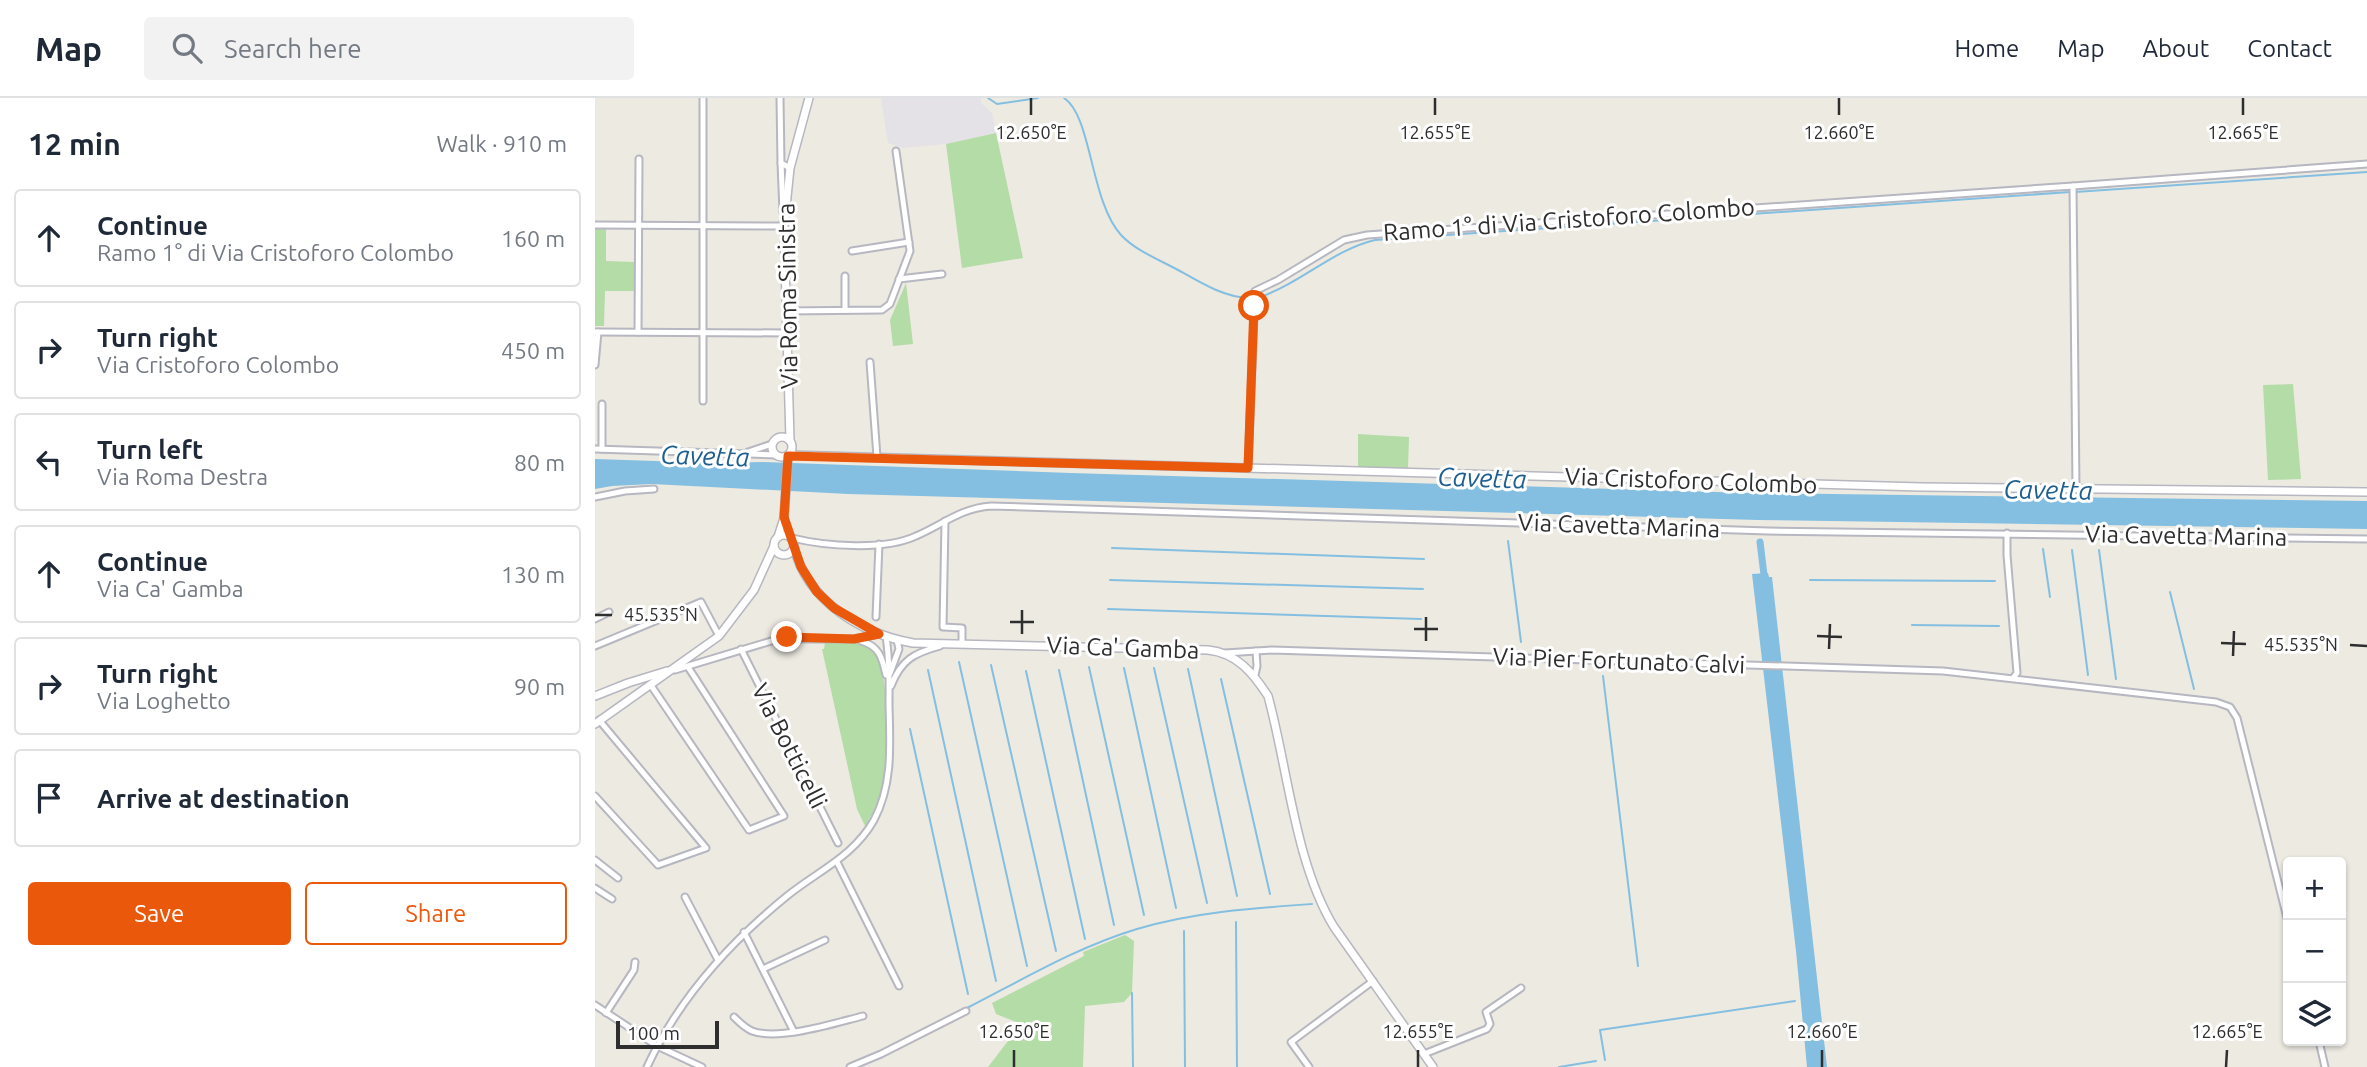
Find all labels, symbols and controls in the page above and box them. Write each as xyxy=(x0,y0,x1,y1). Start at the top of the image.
search box xyxy=(144,17,634,80)
icon: search xyxy=(168,29,206,67)
text: Map xyxy=(35,30,102,67)
text: Search here xyxy=(224,34,362,63)
text: Home xyxy=(1954,35,2019,62)
text: Map xyxy=(2057,35,2104,62)
text: About xyxy=(2142,35,2209,62)
text: Contact xyxy=(2247,35,2332,62)
text: 12.650°E xyxy=(995,122,1067,142)
text: 12.655°E xyxy=(1399,122,1471,142)
text: 12.660°E xyxy=(1803,122,1875,142)
text: 12.665°E xyxy=(2207,122,2279,142)
text: 12 min xyxy=(28,127,121,161)
text: Walk · 910 m xyxy=(436,131,567,156)
street label: Ramo 1° di Via Cristoforo Colombo xyxy=(1382,193,1756,246)
street label: Via Roma Sinistra xyxy=(772,203,803,389)
text: Continue xyxy=(97,211,208,240)
icon: ahead xyxy=(30,219,68,257)
text: 160 m xyxy=(501,226,565,251)
text: Ramo 1° di Via Cristoforo Colombo xyxy=(97,240,454,265)
route start xyxy=(1238,290,1269,321)
text: Turn right xyxy=(97,323,218,352)
icon: right xyxy=(30,331,68,369)
text: 450 m xyxy=(501,338,565,363)
text: Via Cristoforo Colombo xyxy=(97,352,339,377)
text: Turn left xyxy=(97,435,203,464)
water label: Cavetta xyxy=(660,439,750,472)
icon: left xyxy=(30,443,68,481)
text: 80 m xyxy=(514,450,565,475)
water label: Cavetta xyxy=(1437,461,1527,494)
street label: Via Cristoforo Colombo xyxy=(1564,463,1818,498)
text: Via Roma Destra xyxy=(97,464,268,489)
water label: Cavetta xyxy=(2003,474,2093,505)
street label: Via Cavetta Marina xyxy=(1517,508,1721,543)
street label: Via Cavetta Marina xyxy=(2085,520,2287,551)
text: Continue xyxy=(97,547,208,576)
icon: ahead xyxy=(30,555,68,593)
text: 130 m xyxy=(501,562,565,587)
text: Via Ca' Gamba xyxy=(97,576,244,601)
text: 45.535°N xyxy=(624,604,698,624)
route end xyxy=(771,621,802,652)
street label: Via Ca' Gamba xyxy=(1046,631,1200,664)
text: 45.535°N xyxy=(2264,634,2338,654)
street label: Via Pier Fortunato Calvi xyxy=(1492,643,1746,678)
text: Turn right xyxy=(97,659,218,688)
icon: right xyxy=(30,667,68,705)
text: 90 m xyxy=(514,674,565,699)
street label: Via Botticelli xyxy=(746,679,832,813)
text: Via Loghetto xyxy=(97,688,231,713)
icon: arrive xyxy=(30,779,68,817)
text: Arrive at destination xyxy=(97,784,350,813)
map controls xyxy=(2283,857,2346,1046)
button: + xyxy=(2283,857,2346,920)
button: Save xyxy=(28,882,291,945)
button: Share xyxy=(305,882,567,945)
button: − xyxy=(2283,920,2346,983)
button: layers xyxy=(2283,983,2346,1046)
scale bar xyxy=(616,1018,719,1050)
text: 12.650°E xyxy=(978,1021,1050,1041)
text: 12.655°E xyxy=(1382,1021,1454,1041)
text: 12.660°E xyxy=(1786,1021,1858,1041)
text: 12.665°E xyxy=(2191,1021,2263,1041)
text: 100 m xyxy=(627,1022,680,1044)

